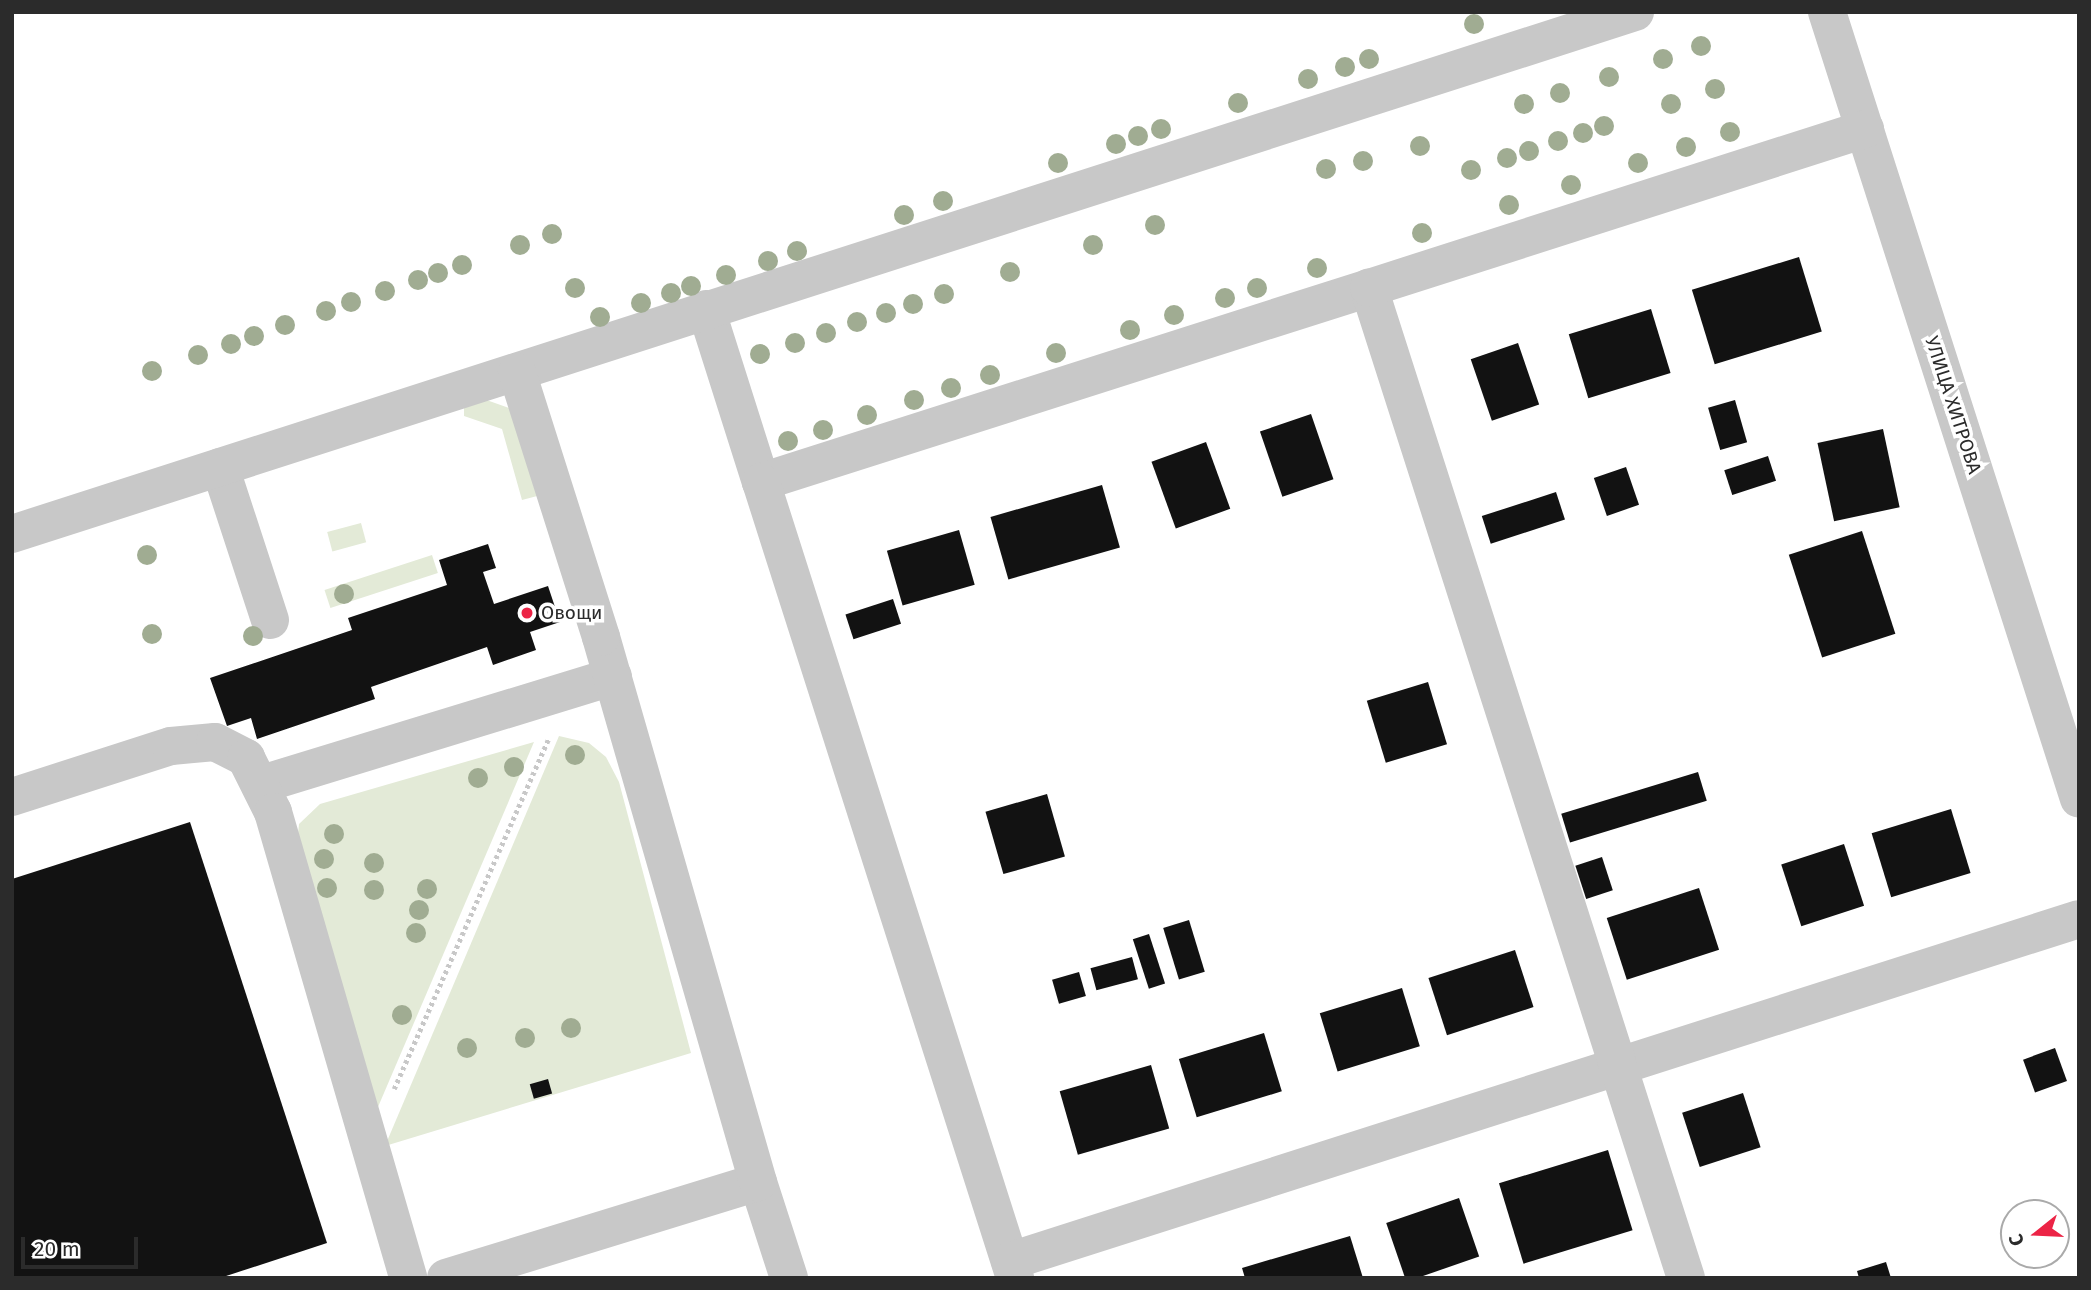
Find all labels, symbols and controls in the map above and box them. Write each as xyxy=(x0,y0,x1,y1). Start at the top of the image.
street label: УЛИЦА ХИТРОВА xyxy=(1920,333,1986,477)
place label: Овощи xyxy=(541,602,602,624)
marker: Овощи xyxy=(519,605,535,621)
north arrow xyxy=(2000,1199,2070,1269)
scale bar xyxy=(24,1224,142,1268)
text: С xyxy=(2004,1231,2029,1249)
text: 20 m xyxy=(34,1236,80,1262)

